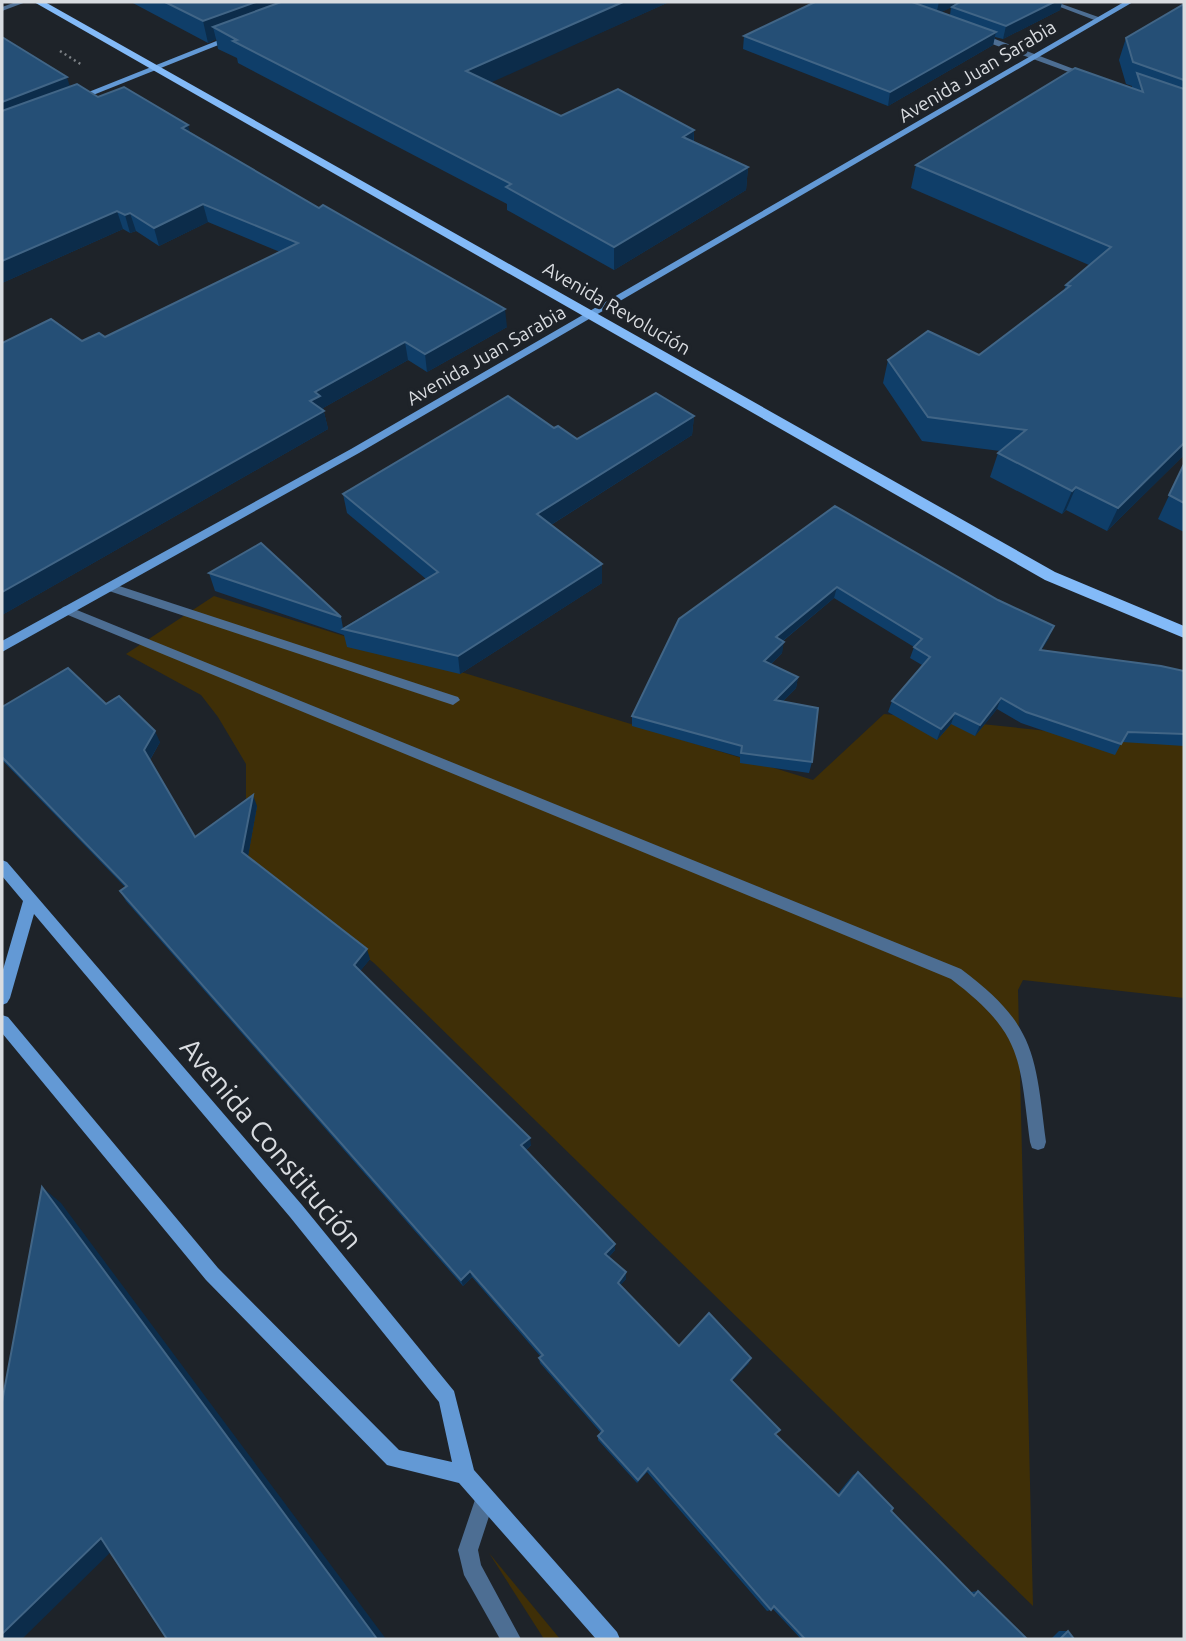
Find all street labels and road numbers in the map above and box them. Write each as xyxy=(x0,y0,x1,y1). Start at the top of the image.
street label: Avenida Juan Sarabia xyxy=(894,15,1060,127)
street label: Avenida Revolución xyxy=(539,257,695,359)
street label: Avenida Juan Sarabia xyxy=(403,301,569,409)
street label: Avenida Constitución xyxy=(175,1031,369,1255)

